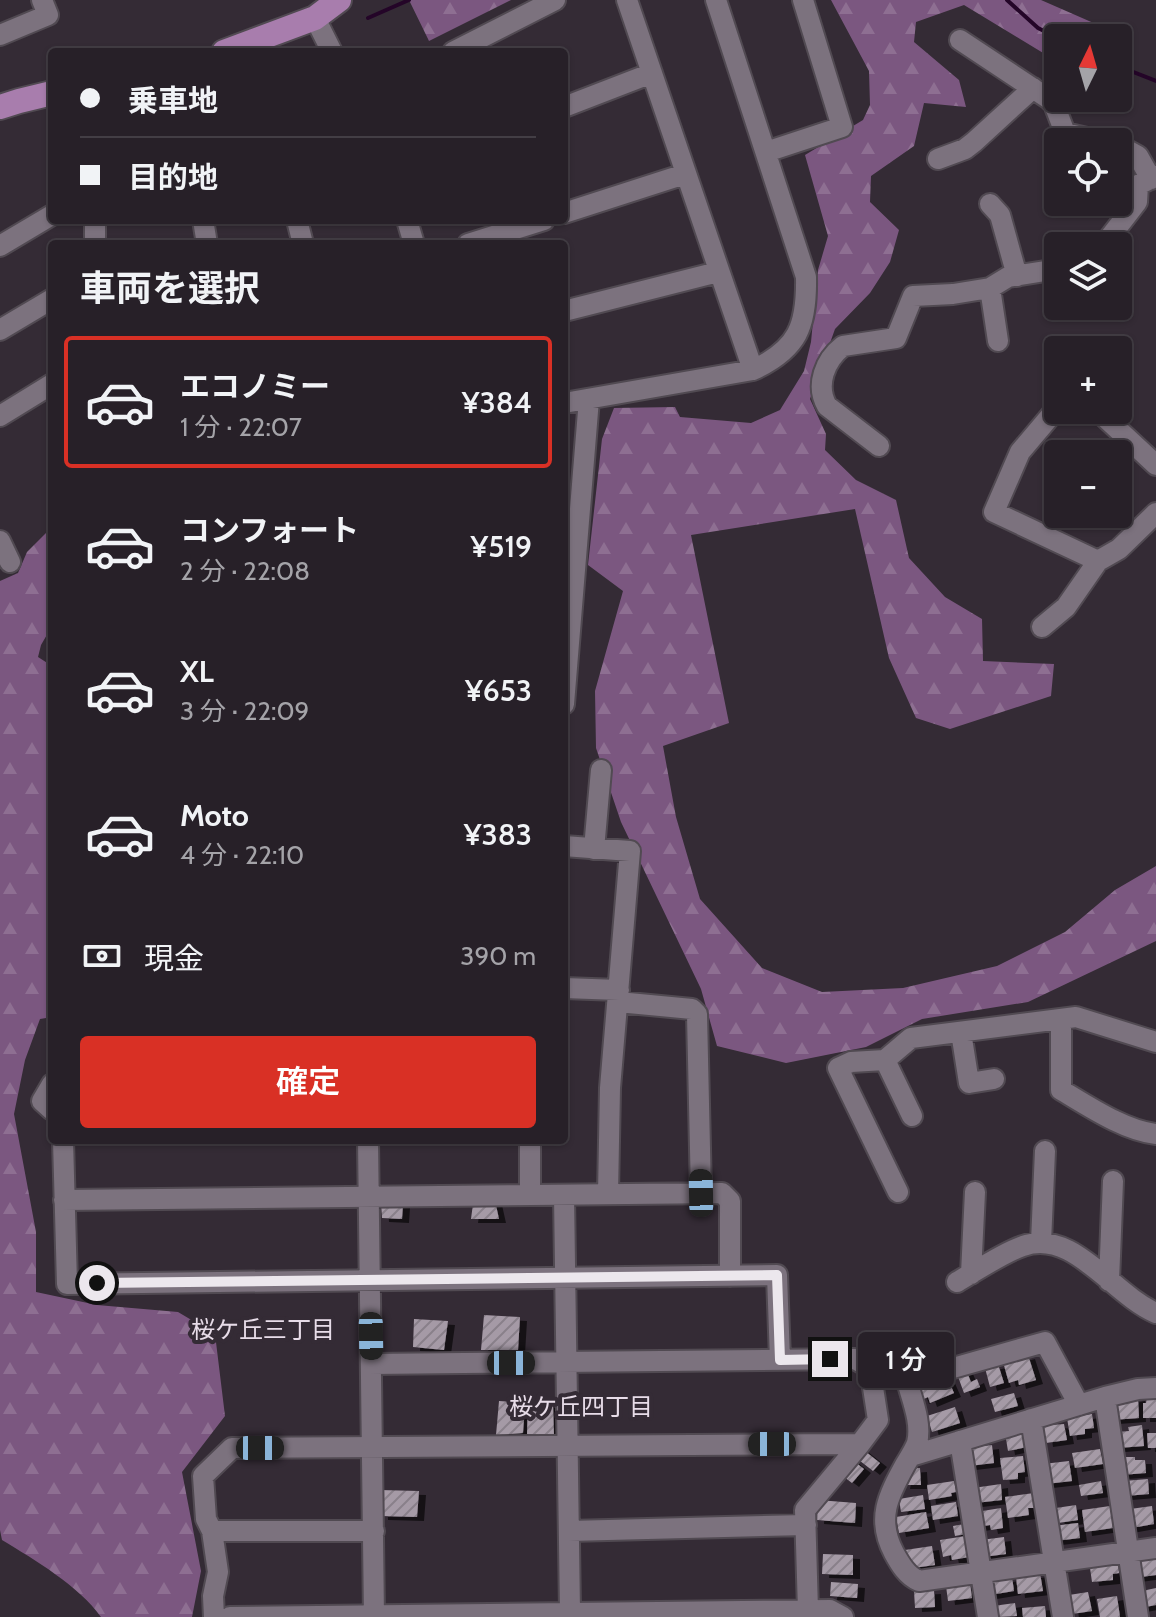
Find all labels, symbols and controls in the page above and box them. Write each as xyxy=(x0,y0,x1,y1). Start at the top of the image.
north arrow xyxy=(1044,24,1132,112)
map controls xyxy=(1044,24,1132,528)
text: 乗車地 xyxy=(128,82,218,119)
button: locate xyxy=(1044,128,1132,216)
text: 目的地 xyxy=(128,159,218,196)
button: layers xyxy=(1044,232,1132,320)
text: 車両を選択 xyxy=(80,266,260,310)
button: + xyxy=(1044,336,1132,424)
icon: car xyxy=(84,366,156,438)
text: エコノミー xyxy=(180,368,330,405)
text: ¥384 xyxy=(462,384,532,421)
text: 1 分 · 22:07 xyxy=(180,411,302,443)
button: − xyxy=(1044,440,1132,528)
icon: car xyxy=(84,510,156,582)
text: コンフォート xyxy=(180,512,359,549)
text: ¥519 xyxy=(471,528,532,565)
text: 2 分 · 22:08 xyxy=(180,555,310,587)
text: XL xyxy=(180,653,214,690)
icon: car xyxy=(84,654,156,726)
text: ¥653 xyxy=(465,672,532,709)
text: 3 分 · 22:09 xyxy=(180,695,309,727)
text: Moto xyxy=(180,797,249,834)
icon: car xyxy=(84,798,156,870)
text: ¥383 xyxy=(464,816,532,853)
text: 4 分 · 22:10 xyxy=(180,839,304,871)
icon: cash xyxy=(80,934,124,978)
text: 現金 xyxy=(144,940,204,977)
text: 390 m xyxy=(460,940,536,972)
button: 確定 xyxy=(80,1036,536,1128)
car xyxy=(689,1169,713,1217)
route start xyxy=(79,1265,115,1301)
car xyxy=(359,1312,383,1360)
district label: 桜ケ丘三丁目 xyxy=(191,1315,335,1344)
callout: 1 分 xyxy=(858,1331,954,1387)
route end xyxy=(812,1341,848,1377)
text: 1 分 xyxy=(885,1344,927,1376)
car xyxy=(487,1351,535,1375)
district label: 桜ケ丘四丁目 xyxy=(509,1392,653,1421)
car xyxy=(748,1432,796,1456)
car xyxy=(236,1436,284,1460)

